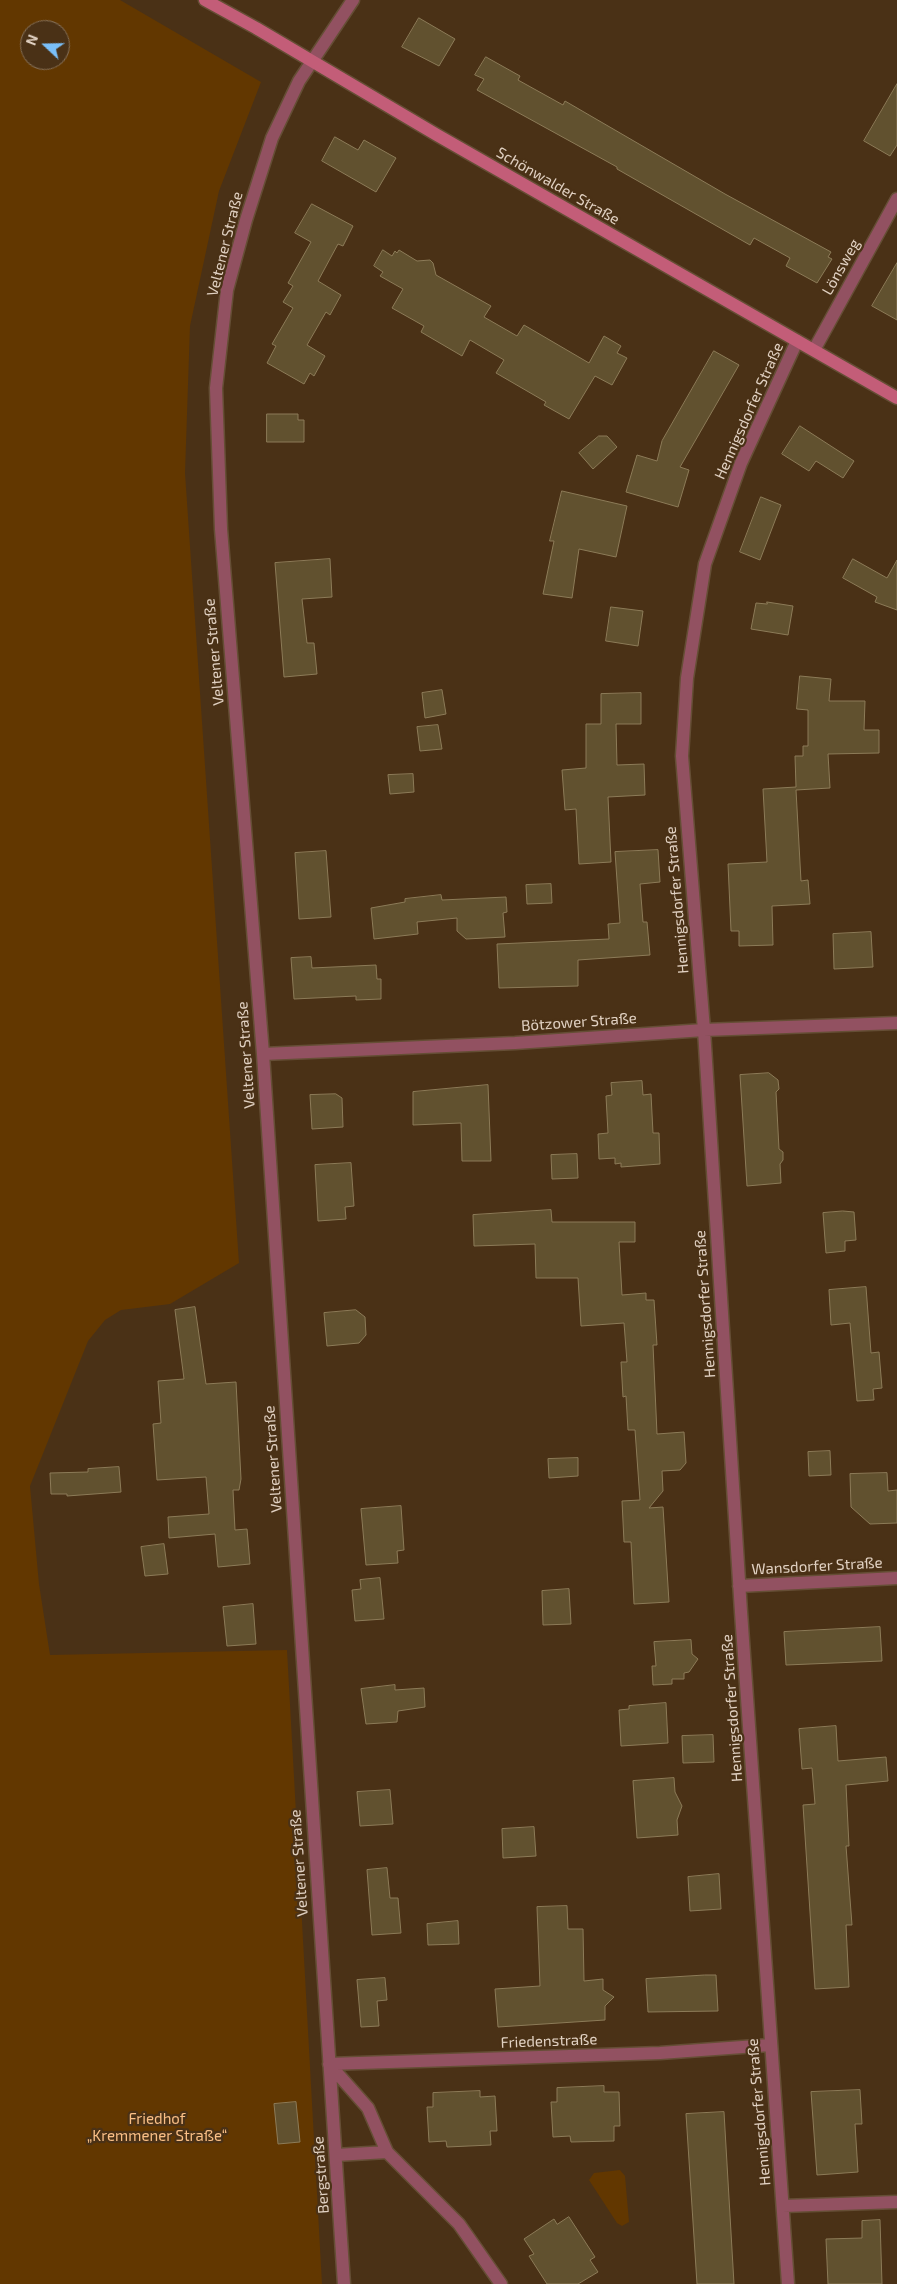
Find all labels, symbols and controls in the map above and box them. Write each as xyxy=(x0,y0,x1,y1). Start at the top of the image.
north arrow xyxy=(20,20,70,70)
text: N xyxy=(22,32,41,48)
street label: Schönwalder Straße xyxy=(493,143,623,229)
street label: Veltener Straße xyxy=(203,190,247,298)
street label: Lönsweg xyxy=(818,236,864,298)
street label: Hennigsdorfer Straße xyxy=(711,340,787,482)
street label: Veltener Straße xyxy=(200,598,228,706)
street label: Hennigsdorfer Straße xyxy=(662,826,692,974)
street label: Veltener Straße xyxy=(233,1001,259,1109)
street label: Bötzower Straße xyxy=(521,1009,637,1035)
street label: Hennigsdorfer Straße xyxy=(691,1230,719,1378)
street label: Veltener Straße xyxy=(260,1405,286,1513)
street label: Wansdorfer Straße xyxy=(751,1554,883,1578)
street label: Hennigsdorfer Straße xyxy=(718,1634,746,1782)
street label: Veltener Straße xyxy=(286,1809,312,1917)
street label: Friedenstraße xyxy=(500,2030,598,2052)
street label: Hennigsdorfer Straße xyxy=(744,2038,774,2186)
park label: Friedhof „Kremmener Straße“ xyxy=(87,2110,227,2145)
street label: Bergstraße xyxy=(309,2136,333,2214)

